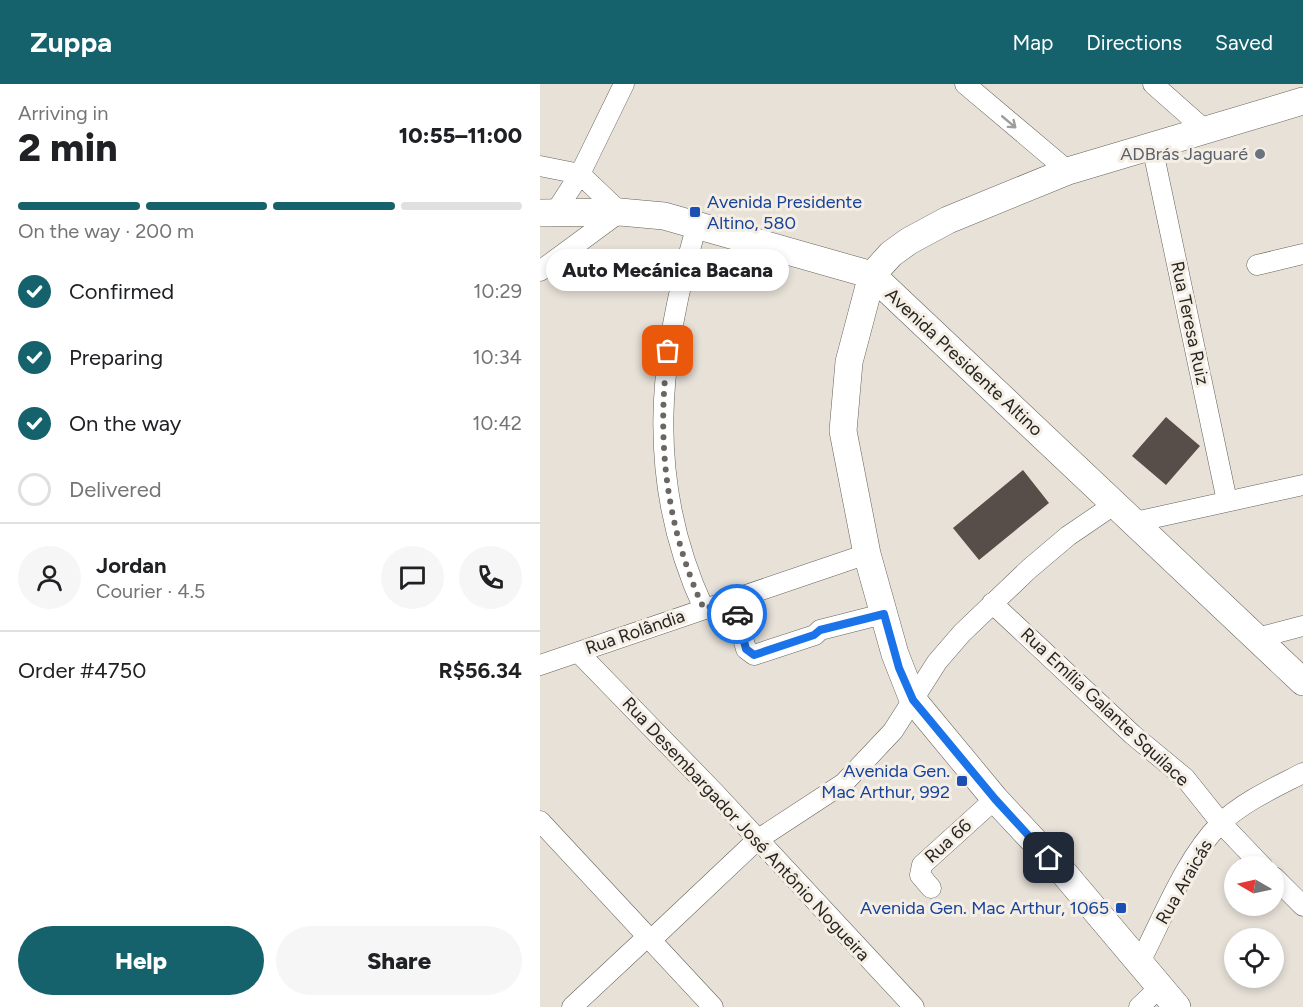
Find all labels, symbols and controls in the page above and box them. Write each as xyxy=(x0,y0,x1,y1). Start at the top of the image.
text: Zuppa xyxy=(30,25,112,59)
text: Map xyxy=(1012,30,1053,55)
text: Directions xyxy=(1086,30,1182,55)
text: Saved xyxy=(1215,30,1273,55)
text: Arriving in xyxy=(18,101,108,125)
one-way arrow xyxy=(1001,115,1016,129)
text: 10:55–11:00 xyxy=(399,122,522,149)
text: 2 min xyxy=(18,124,118,171)
place label: ADBrás Jaguaré xyxy=(1120,143,1248,165)
marker: ADBrás Jaguaré xyxy=(1253,147,1267,161)
place label: Avenida Presidente Altino, 580 xyxy=(707,191,862,234)
marker: Avenida Presidente Altino, 580 xyxy=(688,205,702,219)
text: On the way · 200 m xyxy=(18,219,194,243)
callout: Auto Mecánica Bacana xyxy=(546,249,789,291)
text: Auto Mecánica Bacana xyxy=(562,258,773,282)
street label: Rua Teresa Ruiz xyxy=(1166,259,1214,387)
icon: check xyxy=(18,275,51,308)
text: Confirmed xyxy=(69,278,174,305)
text: 10:29 xyxy=(473,279,522,303)
street label: Avenida Presidente Altino xyxy=(881,283,1047,441)
pin xyxy=(642,325,693,376)
icon: bag xyxy=(651,334,684,367)
icon: check xyxy=(18,341,51,374)
text: Preparing xyxy=(69,344,163,371)
text: 10:34 xyxy=(473,345,522,369)
icon: check xyxy=(18,407,51,440)
text: On the way xyxy=(69,410,181,437)
text: 10:42 xyxy=(472,411,522,435)
text: Delivered xyxy=(69,476,162,503)
button: person xyxy=(18,546,81,609)
button: chat xyxy=(381,546,444,609)
button: phone xyxy=(459,546,522,609)
text: Jordan xyxy=(96,552,167,579)
text: Courier · 4.5 xyxy=(96,579,205,603)
courier xyxy=(707,584,767,644)
icon: car xyxy=(721,598,754,631)
street label: Rua Rolândia xyxy=(582,605,688,659)
street label: Rua Emília Galante Squilace xyxy=(1016,623,1194,791)
text: Order #4750 xyxy=(18,657,146,684)
text: R$56.34 xyxy=(438,657,522,684)
street label: Rua Desembargador José Antônio Nogueira xyxy=(618,692,874,966)
place label: Avenida Gen. Mac Arthur, 992 xyxy=(821,760,950,803)
marker: Avenida Gen. Mac Arthur, 992 xyxy=(955,774,969,788)
street label: Rua 66 xyxy=(920,814,976,868)
pin xyxy=(1023,832,1074,883)
street label: Rua Araicás xyxy=(1151,836,1217,928)
icon: home xyxy=(1032,841,1065,874)
north arrow xyxy=(1224,856,1284,916)
map controls xyxy=(1224,856,1284,988)
place label: Avenida Gen. Mac Arthur, 1065 xyxy=(860,897,1109,919)
marker: Avenida Gen. Mac Arthur, 1065 xyxy=(1114,901,1128,915)
button: Help xyxy=(18,926,264,995)
button: Share xyxy=(276,926,522,995)
button: locate xyxy=(1224,928,1284,988)

